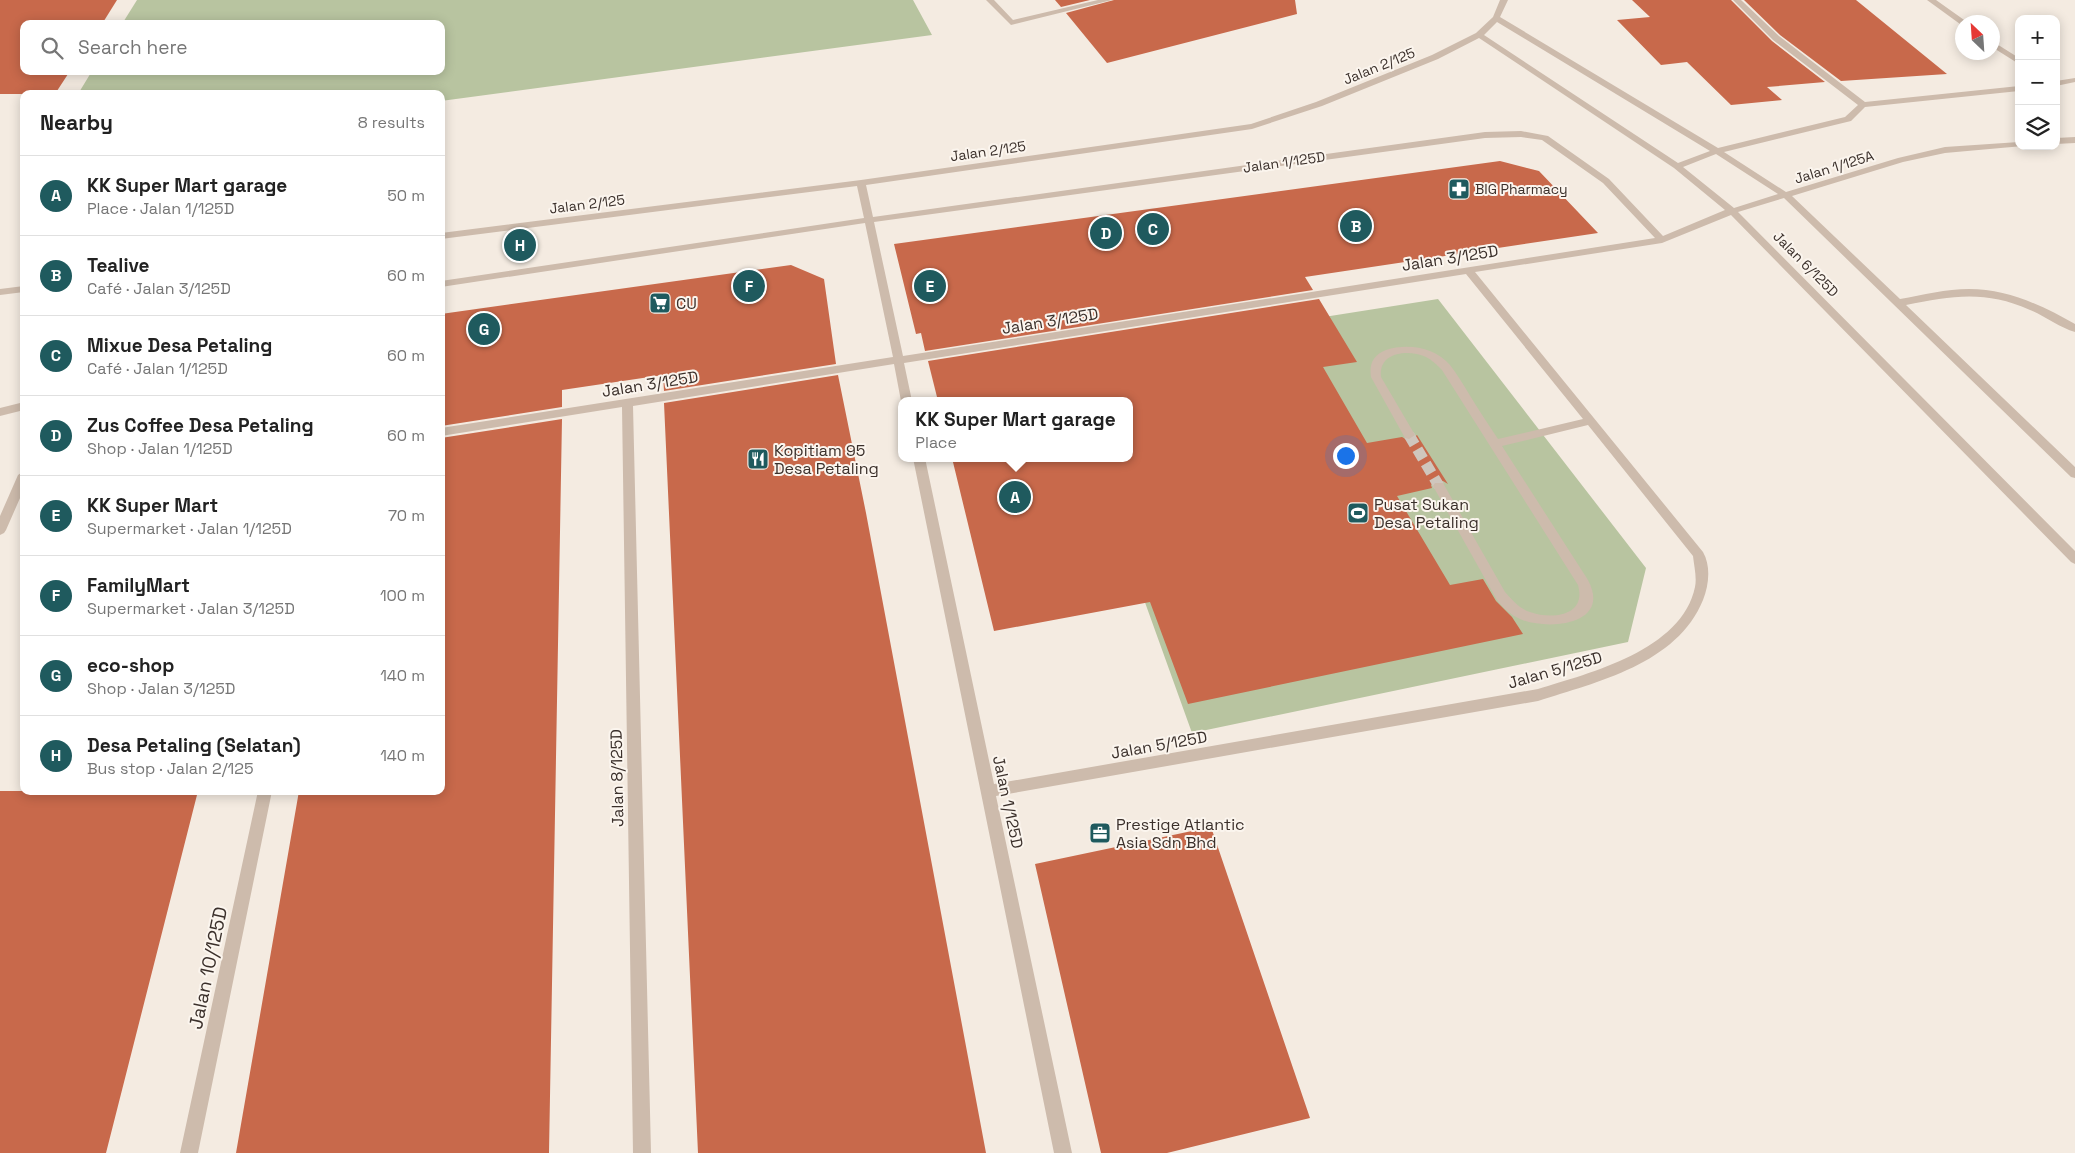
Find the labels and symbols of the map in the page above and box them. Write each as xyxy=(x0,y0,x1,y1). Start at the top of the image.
north arrow xyxy=(1955,15,2000,60)
street label: Jalan 2/125 xyxy=(1340,43,1418,89)
street label: Jalan 2/125 xyxy=(949,137,1027,165)
street label: Jalan 1/125A xyxy=(1792,146,1876,188)
street label: Jalan 1/125D xyxy=(1242,147,1326,177)
pharmacy icon: BIG Pharmacy xyxy=(1447,177,1471,201)
place label: BIG Pharmacy xyxy=(1475,180,1568,198)
street label: Jalan 2/125 xyxy=(548,190,626,218)
pin: B xyxy=(1340,207,1372,245)
pin: C xyxy=(1137,210,1169,248)
pin: D xyxy=(1090,214,1122,252)
pin: H xyxy=(504,226,536,264)
street label: Jalan 6/125D xyxy=(1769,227,1843,301)
street label: Jalan 3/125D xyxy=(1400,240,1500,276)
pin: F xyxy=(733,267,765,305)
pin: E xyxy=(914,267,946,305)
supermarket icon: CU xyxy=(648,291,672,315)
place label: CU xyxy=(676,293,697,314)
street label: Jalan 3/125D xyxy=(1000,303,1100,339)
pin: G xyxy=(468,310,500,348)
street label: Jalan 3/125D xyxy=(600,366,700,402)
place label: Kopitiam 95 Desa Petaling xyxy=(774,440,879,479)
your location xyxy=(1333,443,1359,469)
restaurant icon: Kopitiam 95 Desa Petaling xyxy=(746,447,770,471)
pin: A xyxy=(999,478,1031,516)
place label: Pusat Sukan Desa Petaling xyxy=(1374,494,1479,533)
sports icon: Pusat Sukan Desa Petaling xyxy=(1346,501,1370,525)
street label: Jalan 5/125D xyxy=(1505,646,1605,694)
street label: Jalan 5/125D xyxy=(1109,726,1209,764)
street label: Jalan 8/125D xyxy=(606,729,628,827)
street label: Jalan 1/125D xyxy=(988,754,1028,850)
place label: Prestige Atlantic Asia Sdn Bhd xyxy=(1116,814,1245,853)
office icon: Prestige Atlantic Asia Sdn Bhd xyxy=(1088,821,1112,845)
street label: Jalan 10/125D xyxy=(183,905,233,1031)

